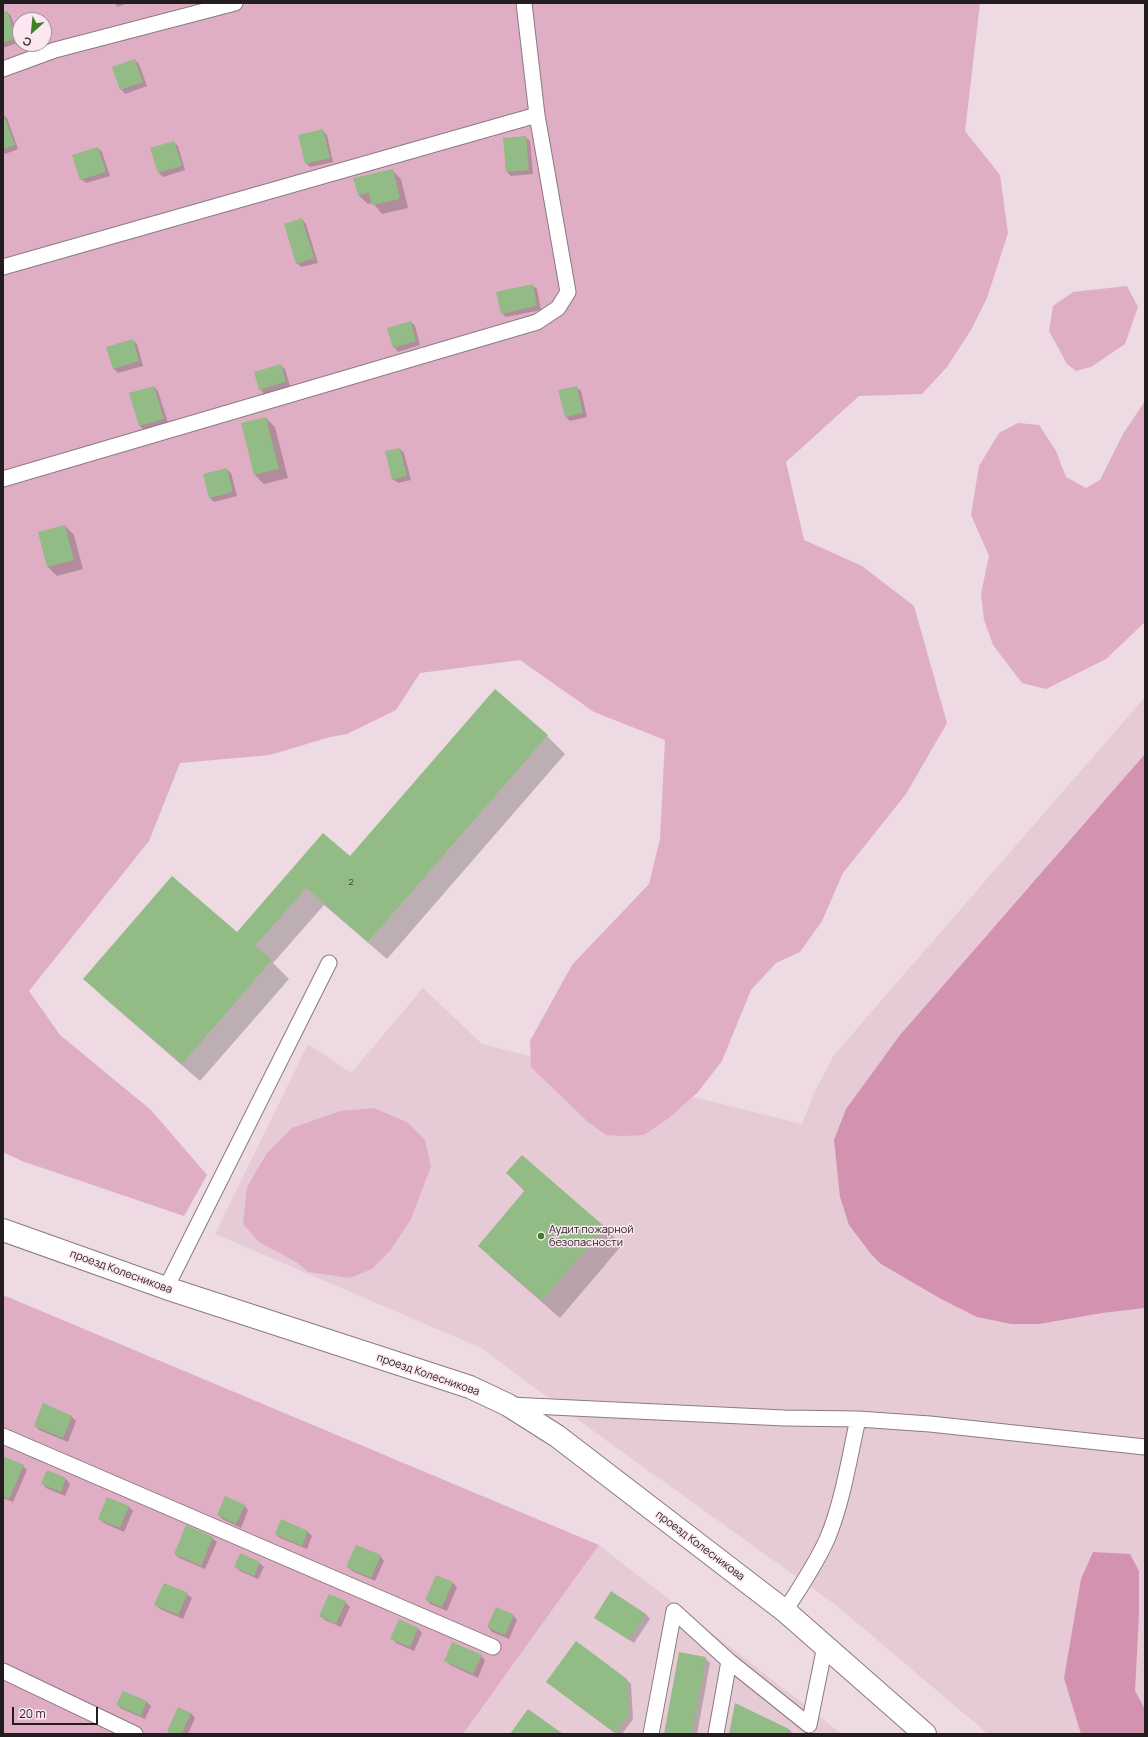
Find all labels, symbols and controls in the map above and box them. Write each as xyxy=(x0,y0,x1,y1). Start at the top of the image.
north arrow xyxy=(12,12,52,52)
text: С xyxy=(20,34,34,51)
house number: 2 xyxy=(348,877,354,887)
place label: Аудит пожарной безопасности xyxy=(549,1223,634,1249)
marker: Аудит пожарной безопасности xyxy=(536,1231,546,1241)
street label: проезд Колесникова xyxy=(68,1247,174,1297)
street label: проезд Колесникова xyxy=(375,1351,481,1399)
street label: проезд Колесникова xyxy=(653,1508,747,1584)
scale bar xyxy=(14,1699,100,1725)
text: 20 m xyxy=(19,1705,46,1722)

